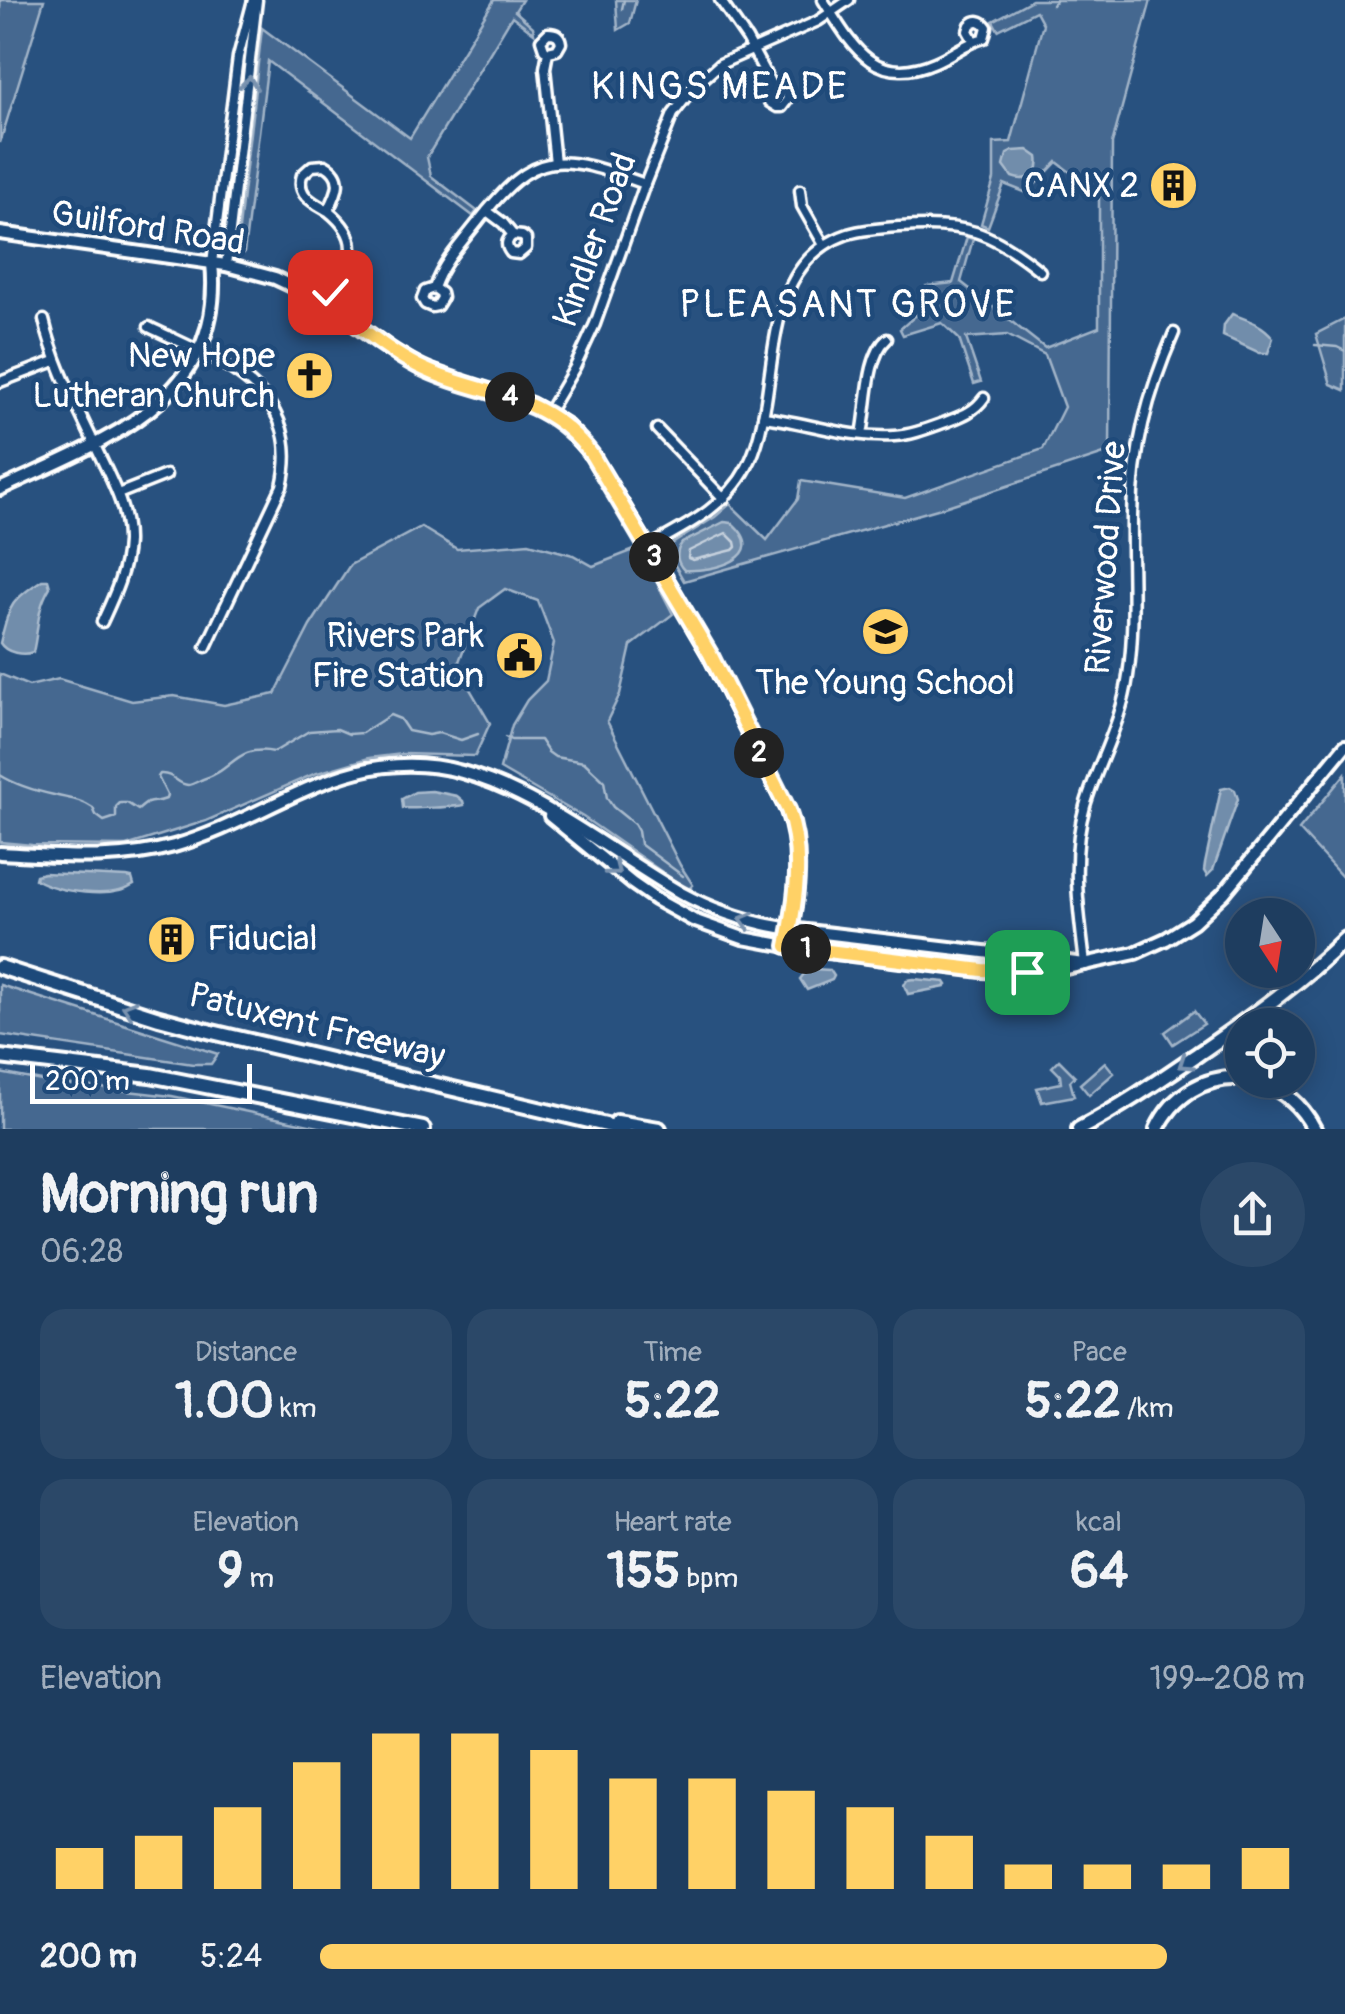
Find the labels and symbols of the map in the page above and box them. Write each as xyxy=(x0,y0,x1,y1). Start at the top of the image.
district label: KINGS MEADE xyxy=(591,63,849,111)
one-way arrow xyxy=(238,75,259,91)
street label: Kindler Road xyxy=(543,147,647,333)
building icon: CANX 2 xyxy=(1148,160,1200,212)
place label: CANX 2 xyxy=(1024,164,1139,208)
street label: Guilford Road xyxy=(48,191,248,265)
pin xyxy=(288,250,373,335)
district label: PLEASANT GROVE xyxy=(679,281,1017,329)
place label: New Hope Lutheran Church xyxy=(32,334,275,418)
church icon: New Hope Lutheran Church xyxy=(284,350,336,402)
pin: 4 xyxy=(485,372,535,422)
street label: Riverwood Drive xyxy=(1076,440,1136,676)
pin: 3 xyxy=(629,532,679,582)
school or university icon: The Young School xyxy=(859,605,911,657)
place label: Rivers Park Fire Station xyxy=(312,614,484,698)
public building icon: Rivers Park Fire Station xyxy=(493,630,545,682)
place label: The Young School xyxy=(755,661,1015,705)
pin: 2 xyxy=(734,728,784,778)
one-way arrow xyxy=(602,857,620,875)
north arrow xyxy=(1225,898,1315,988)
one-way arrow xyxy=(738,911,755,932)
building icon: Fiducial xyxy=(146,913,198,965)
place label: Fiducial xyxy=(207,917,318,961)
pin: 1 xyxy=(781,924,831,974)
pin xyxy=(985,930,1070,1015)
street label: Patuxent Freeway xyxy=(184,973,450,1079)
one-way arrow xyxy=(122,1000,139,1020)
one-way arrow xyxy=(1178,1051,1197,1069)
scale bar xyxy=(30,1059,252,1104)

